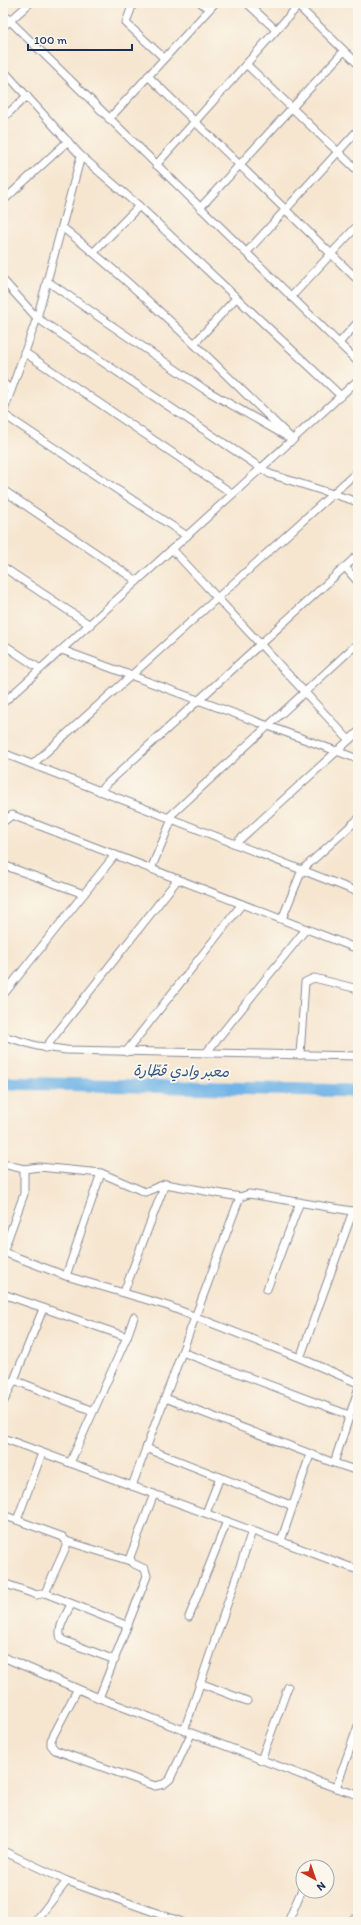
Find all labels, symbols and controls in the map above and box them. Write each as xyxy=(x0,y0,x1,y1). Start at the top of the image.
scale bar xyxy=(28,26,132,52)
text: 100 m xyxy=(34,33,67,47)
water label: معبر وادي قطّارة xyxy=(133,1061,229,1083)
north arrow xyxy=(295,1859,335,1899)
text: N xyxy=(314,1879,328,1894)

